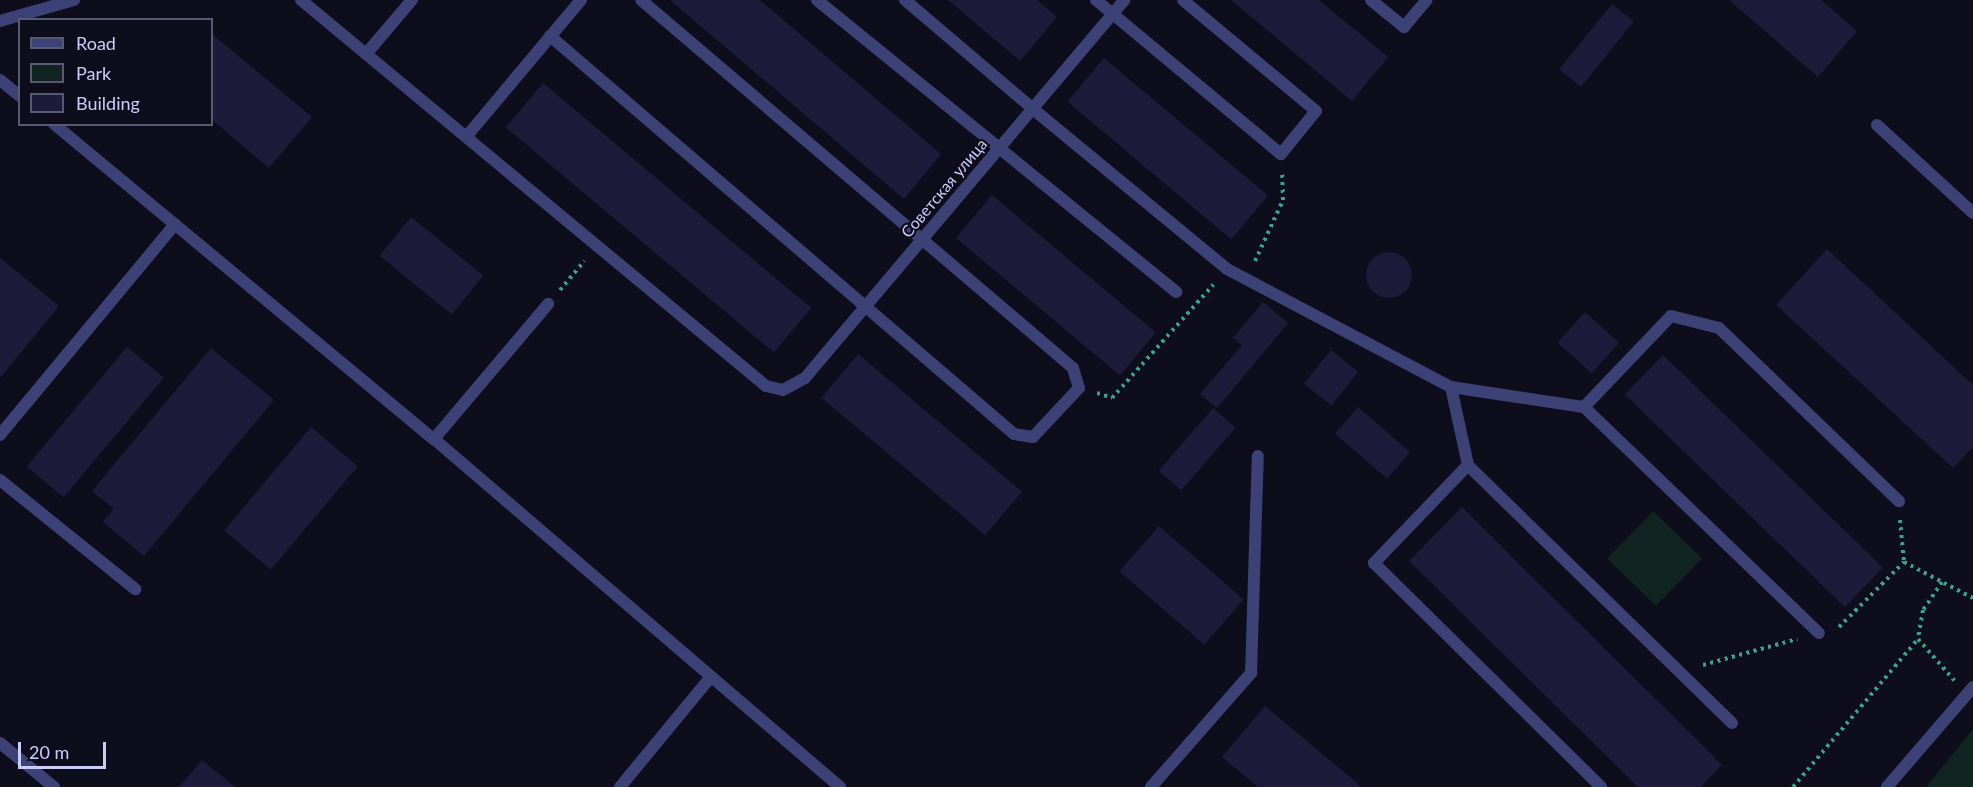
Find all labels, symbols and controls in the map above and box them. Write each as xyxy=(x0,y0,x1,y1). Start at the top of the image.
legend xyxy=(18,18,213,126)
text: Road xyxy=(76,32,116,54)
text: Park xyxy=(76,62,111,84)
text: Building xyxy=(76,92,140,114)
street label: Советская улица xyxy=(897,135,991,241)
scale bar xyxy=(21,730,110,768)
text: 20 m xyxy=(29,741,69,763)

